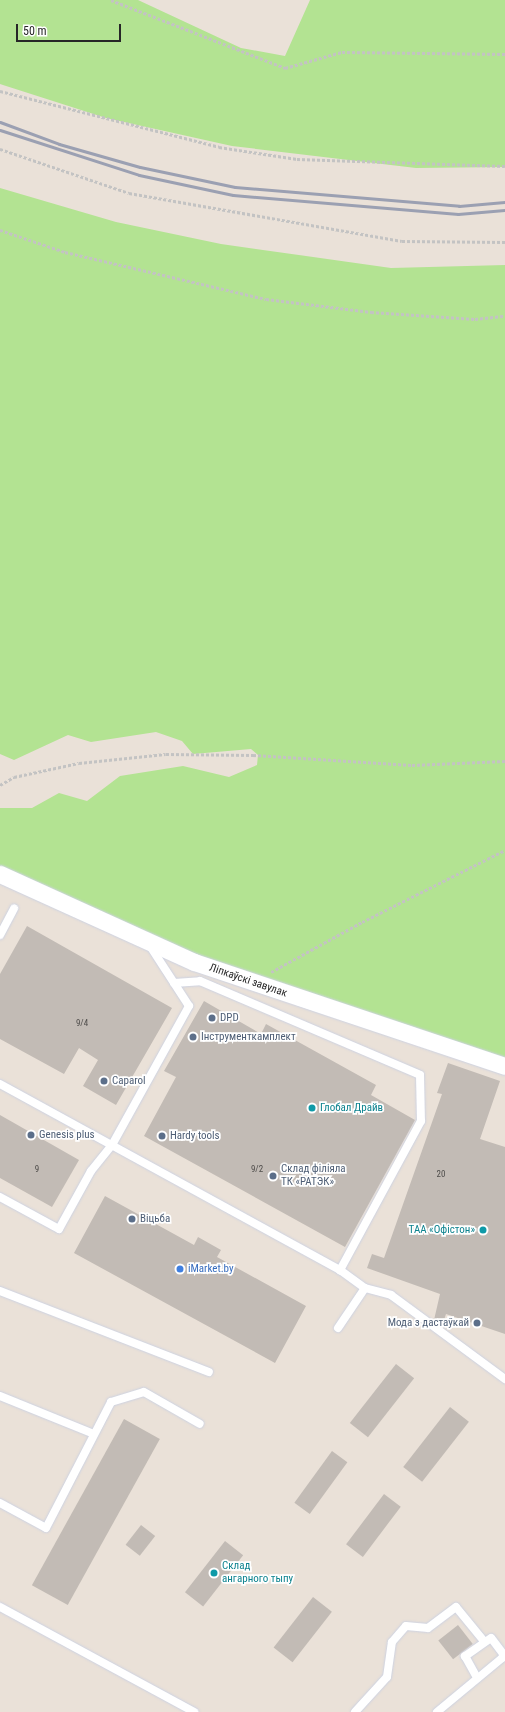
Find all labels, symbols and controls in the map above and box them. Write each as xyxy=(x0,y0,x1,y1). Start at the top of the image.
scale bar xyxy=(18,16,123,42)
text: 50 m xyxy=(23,24,47,38)
street label: Ліпкаўскі завулак xyxy=(207,961,289,1001)
place label: DPD xyxy=(220,1011,239,1025)
marker: DPD xyxy=(207,1013,217,1023)
house number: 9/4 xyxy=(76,1018,88,1028)
place label: Інструменткамплект xyxy=(201,1030,296,1044)
marker: Інструменткамплект xyxy=(188,1032,198,1042)
place label: Caparol xyxy=(112,1074,145,1088)
marker: Caparol xyxy=(99,1076,109,1086)
place label: Глобал Драйв xyxy=(320,1101,383,1115)
marker: Глобал Драйв xyxy=(307,1103,317,1113)
place label: Genesis plus xyxy=(39,1128,95,1142)
place label: Hardy tools xyxy=(170,1129,220,1143)
marker: Genesis plus xyxy=(26,1130,36,1140)
marker: Hardy tools xyxy=(157,1131,167,1141)
place label: Склад філіяла ТК «РАТЭК» xyxy=(281,1163,346,1189)
house number: 9 xyxy=(35,1164,39,1174)
house number: 9/2 xyxy=(251,1164,263,1174)
house number: 20 xyxy=(437,1169,445,1179)
marker: Склад філіяла ТК «РАТЭК» xyxy=(268,1171,278,1181)
place label: Віцьба xyxy=(140,1212,170,1226)
marker: Віцьба xyxy=(127,1214,137,1224)
place label: ТАА «Офістон» xyxy=(409,1223,475,1237)
marker: ТАА «Офістон» xyxy=(478,1225,488,1235)
place label: iMarket.by xyxy=(188,1262,234,1276)
marker: iMarket.by xyxy=(175,1264,185,1274)
place label: Мода з дастаўкай xyxy=(388,1316,469,1330)
marker: Мода з дастаўкай xyxy=(472,1318,482,1328)
place label: Склад ангарного тыпу xyxy=(222,1560,293,1586)
marker: Склад ангарного тыпу xyxy=(209,1568,219,1578)

